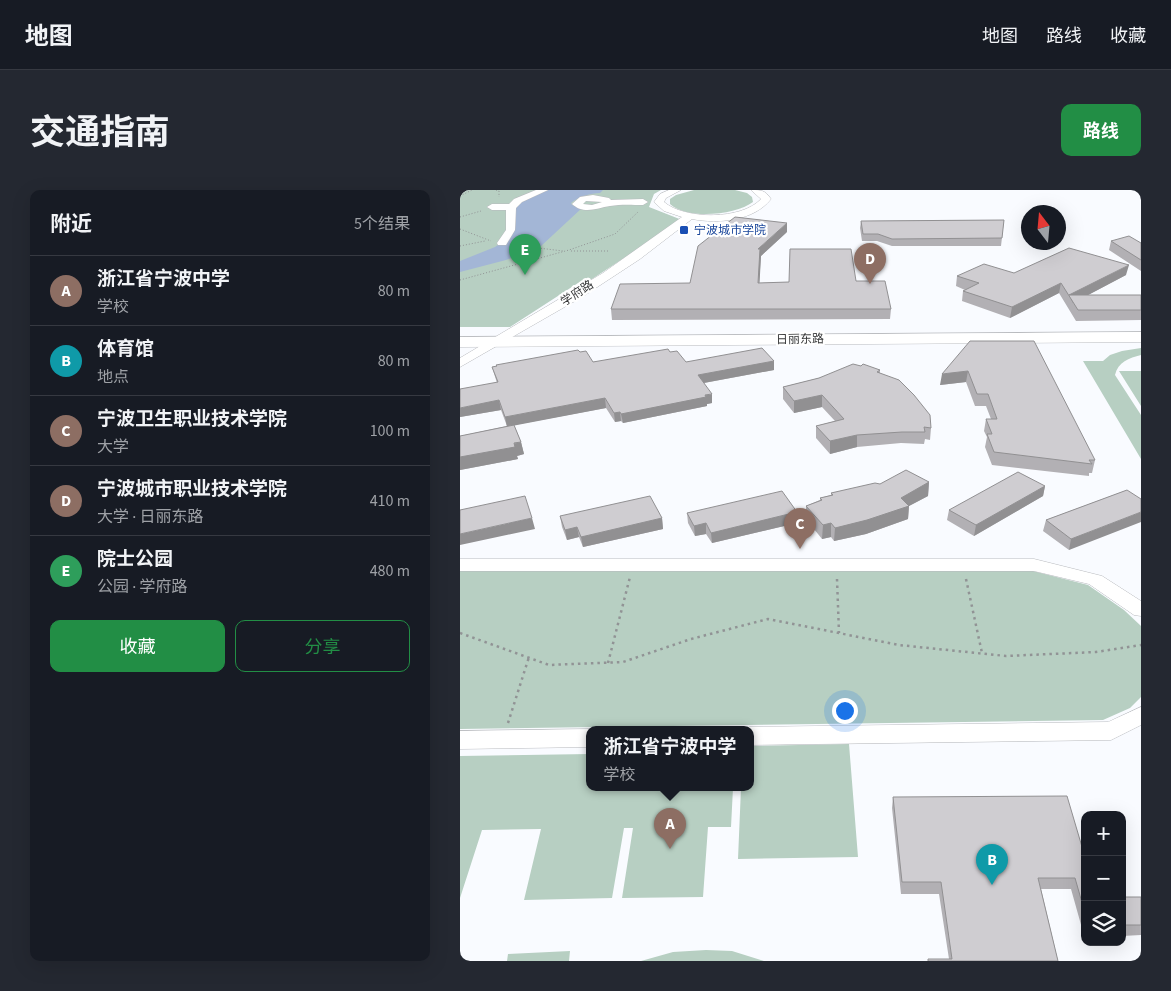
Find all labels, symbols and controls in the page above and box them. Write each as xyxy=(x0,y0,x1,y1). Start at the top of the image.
text: 地图 xyxy=(25,19,73,54)
text: 地图 xyxy=(982,24,1018,49)
text: 路线 xyxy=(1046,24,1082,49)
text: 收藏 xyxy=(1110,24,1146,49)
button: 路线 xyxy=(1061,104,1141,156)
text: 交通指南 xyxy=(30,108,170,158)
north arrow xyxy=(1021,205,1066,250)
text: 附近 xyxy=(50,209,92,239)
text: 5个结果 xyxy=(354,213,410,235)
place label: 宁波城市学院 xyxy=(694,222,766,239)
marker: 宁波城市学院 xyxy=(678,224,690,236)
pin: E xyxy=(509,234,541,275)
pin: D xyxy=(854,243,886,284)
text: 浙江省宁波中学 xyxy=(97,266,230,293)
street label: 学府路 xyxy=(558,276,597,310)
text: A xyxy=(61,280,71,302)
text: 80 m xyxy=(378,280,410,302)
text: 学校 xyxy=(97,296,129,318)
street label: 日丽东路 xyxy=(776,331,824,348)
text: 体育馆 xyxy=(97,336,154,363)
text: B xyxy=(61,350,71,372)
text: 80 m xyxy=(378,350,410,372)
text: 地点 xyxy=(97,366,129,388)
text: 宁波卫生职业技术学院 xyxy=(97,406,287,433)
text: C xyxy=(61,420,71,442)
text: 100 m xyxy=(370,420,410,442)
text: 大学 xyxy=(97,436,129,458)
text: 宁波城市职业技术学院 xyxy=(97,476,287,503)
text: D xyxy=(61,490,71,512)
text: 410 m xyxy=(370,490,410,512)
text: 大学 · 日丽东路 xyxy=(97,506,203,528)
pin: C xyxy=(784,508,816,549)
text: 院士公园 xyxy=(97,546,173,573)
text: E xyxy=(62,560,70,582)
text: 480 m xyxy=(370,560,410,582)
text: 公园 · 学府路 xyxy=(97,576,187,598)
button: 收藏 xyxy=(50,620,225,672)
button: 分享 xyxy=(235,620,410,672)
your location xyxy=(832,698,858,724)
popup xyxy=(586,726,754,791)
text: 浙江省宁波中学 xyxy=(603,734,737,761)
text: 学校 xyxy=(603,764,636,786)
pin: A xyxy=(654,808,686,849)
map controls xyxy=(1081,811,1126,946)
button: + xyxy=(1081,811,1126,856)
pin: B xyxy=(976,844,1008,885)
button: − xyxy=(1081,856,1126,901)
button: layers xyxy=(1081,901,1126,946)

